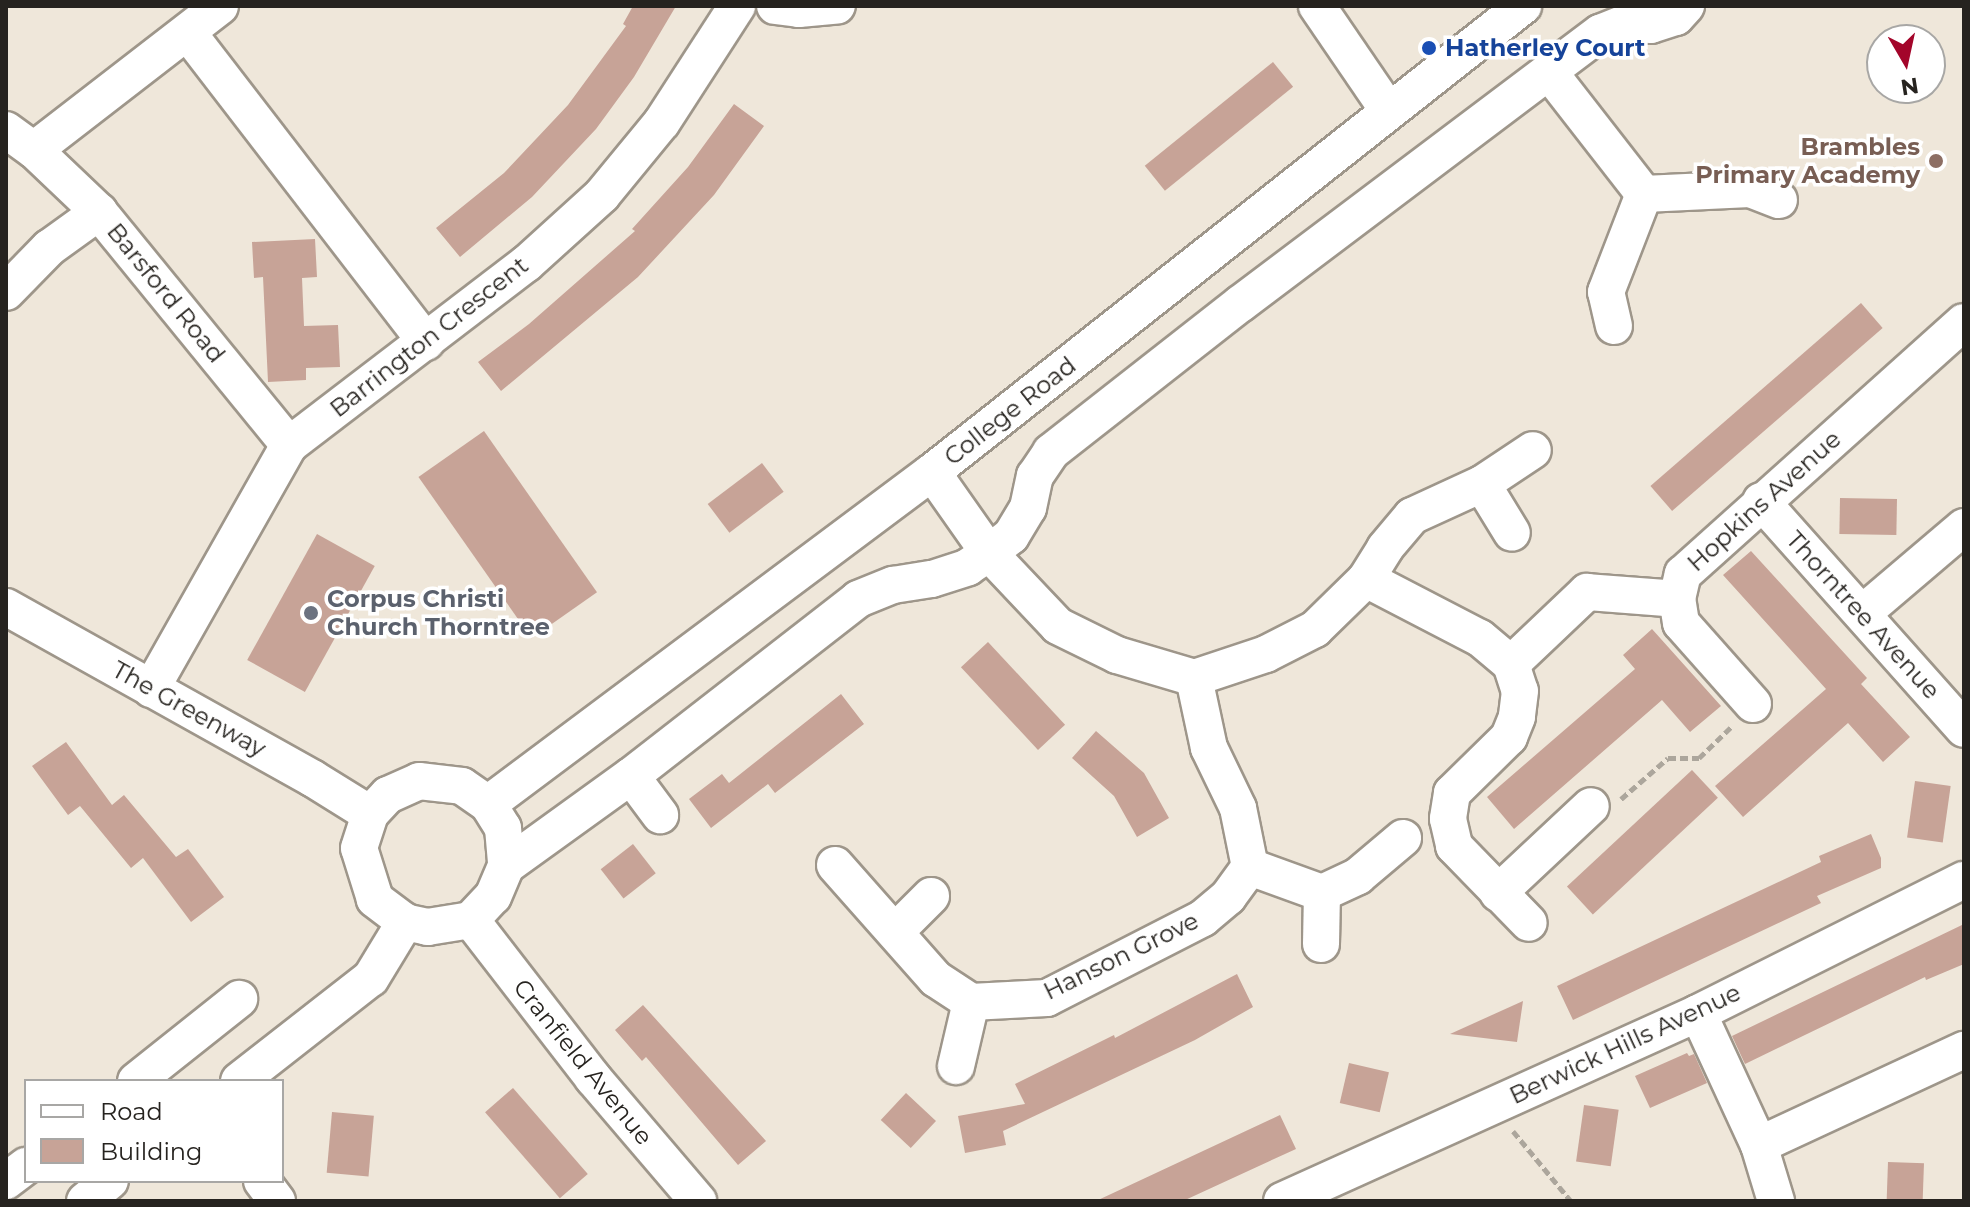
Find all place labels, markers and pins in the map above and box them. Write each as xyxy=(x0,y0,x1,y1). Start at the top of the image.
place label: Hatherley Court xyxy=(1445,34,1646,62)
marker: Hatherley Court xyxy=(1420,39,1438,57)
place label: Brambles Primary Academy xyxy=(1695,133,1920,189)
marker: Brambles Primary Academy xyxy=(1927,152,1945,170)
place label: Corpus Christi Church Thorntree xyxy=(327,585,550,641)
marker: Corpus Christi Church Thorntree xyxy=(302,604,320,622)

